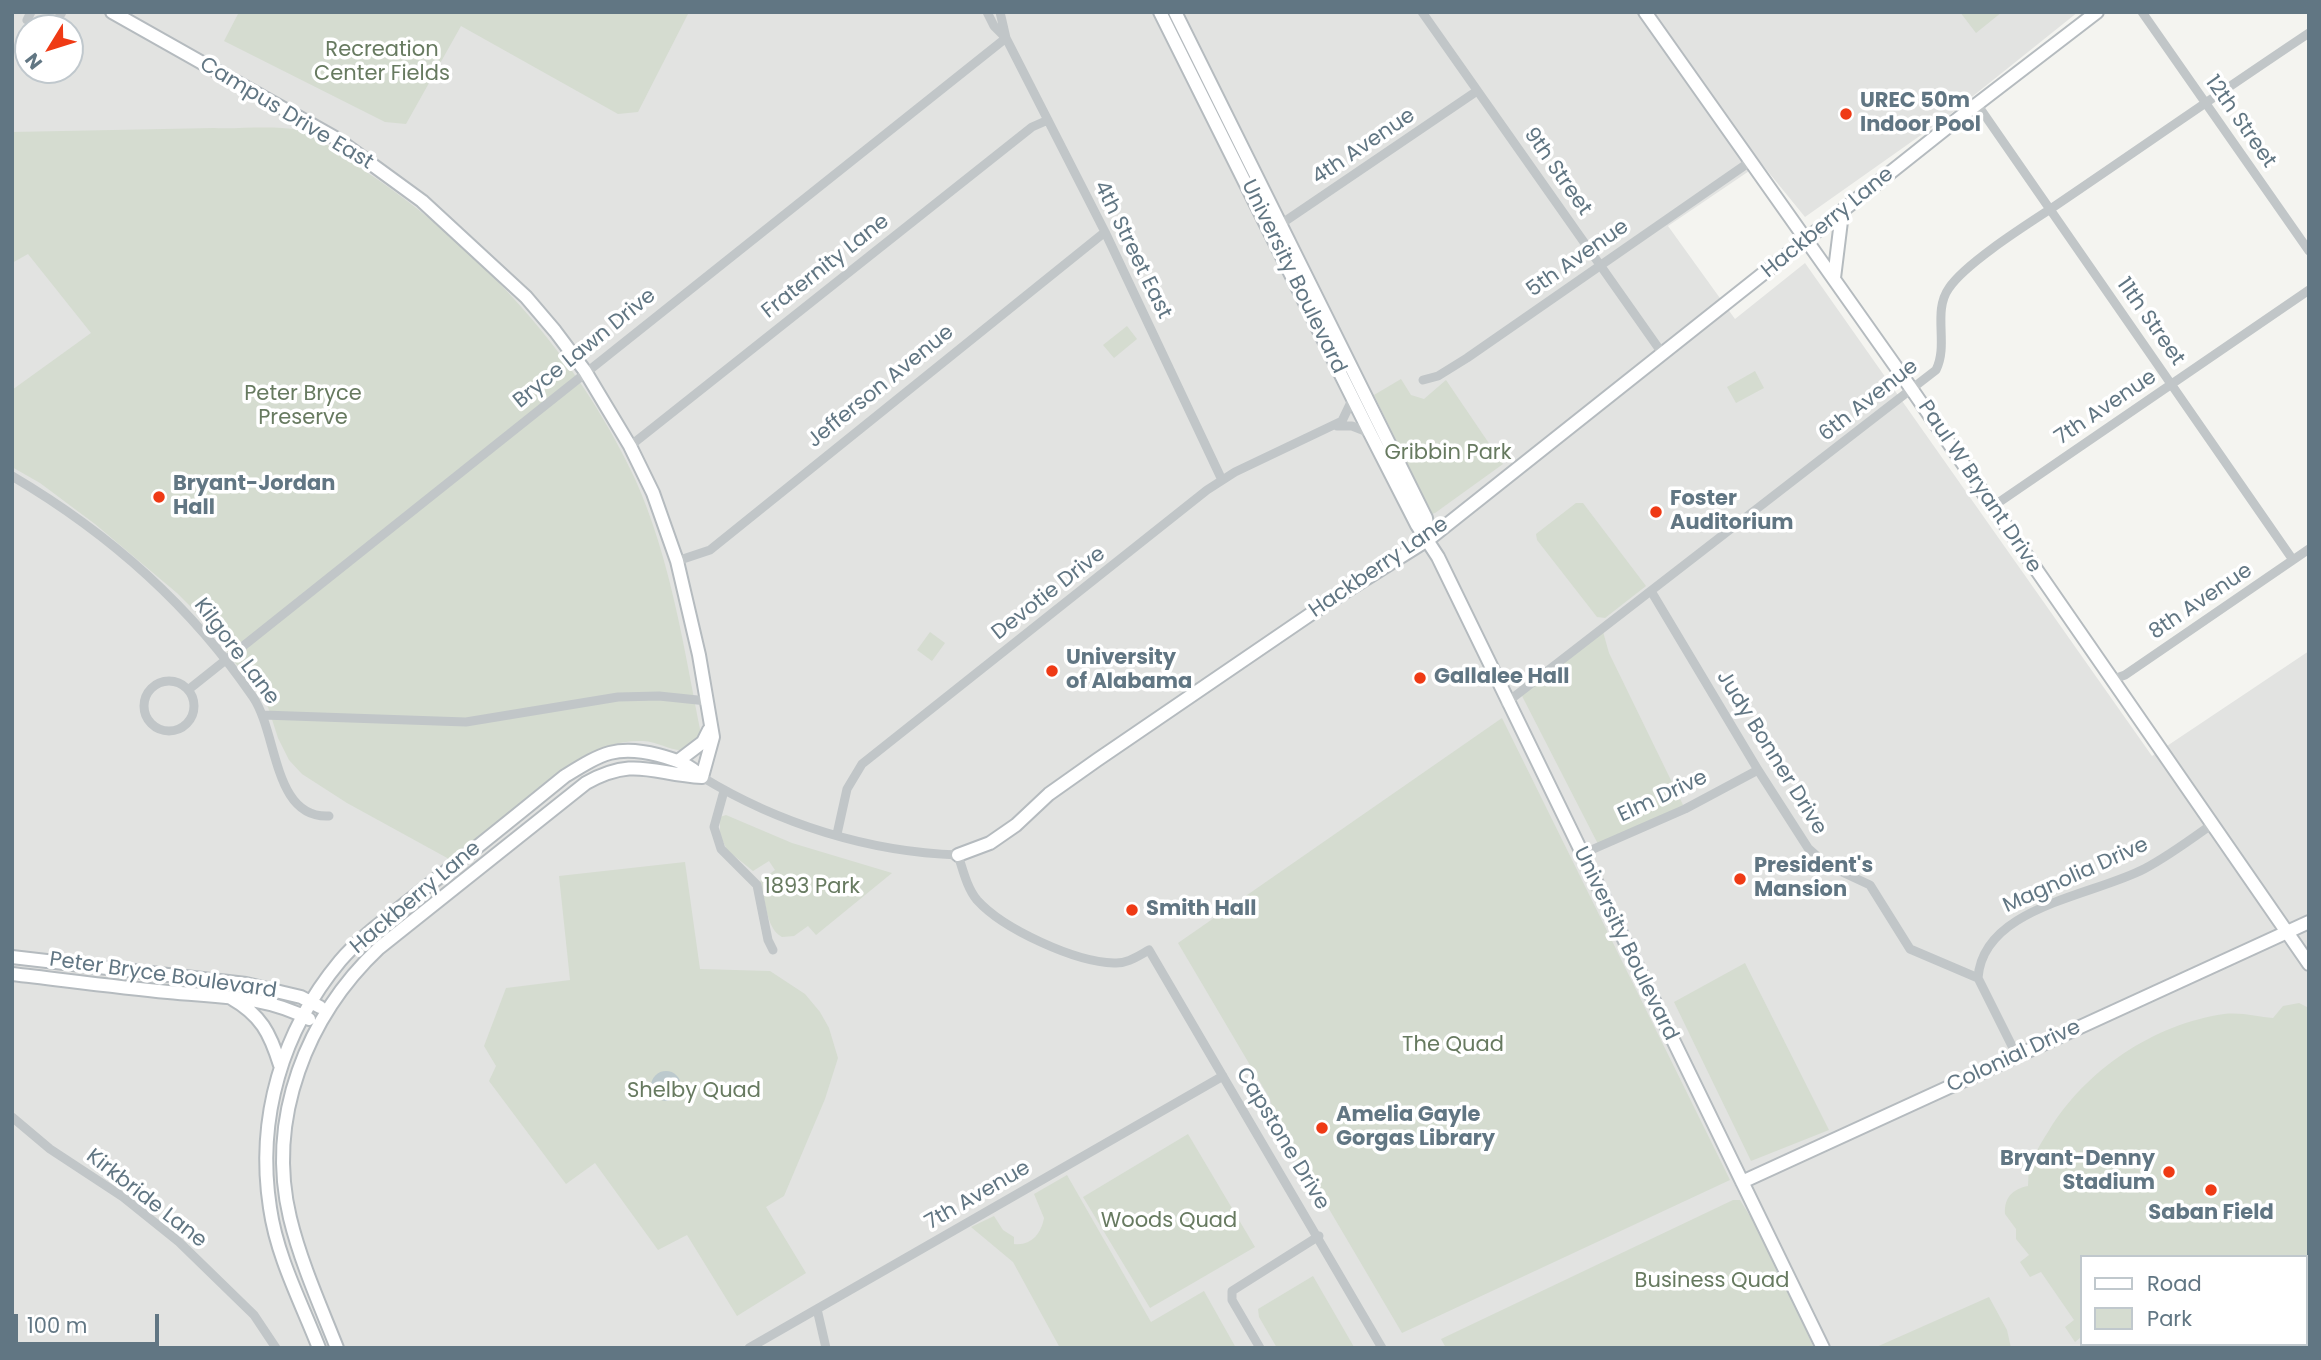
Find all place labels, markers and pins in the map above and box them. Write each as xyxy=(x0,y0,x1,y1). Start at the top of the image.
place label: UREC 50m Indoor Pool xyxy=(1860,89,1981,139)
marker: UREC 50m Indoor Pool xyxy=(1838,106,1854,122)
place label: Bryant-Jordan Hall xyxy=(173,472,335,522)
place label: Foster Auditorium xyxy=(1670,487,1794,537)
marker: Bryant-Jordan Hall xyxy=(151,489,167,505)
marker: Foster Auditorium xyxy=(1648,504,1664,520)
place label: University of Alabama xyxy=(1066,646,1192,696)
marker: University of Alabama xyxy=(1044,663,1060,679)
place label: Gallalee Hall xyxy=(1434,665,1569,691)
marker: Gallalee Hall xyxy=(1412,670,1428,686)
place label: President's Mansion xyxy=(1754,854,1873,904)
marker: President's Mansion xyxy=(1732,871,1748,887)
place label: Smith Hall xyxy=(1146,897,1256,923)
marker: Smith Hall xyxy=(1124,902,1140,918)
place label: Amelia Gayle Gorgas Library xyxy=(1336,1103,1495,1153)
marker: Amelia Gayle Gorgas Library xyxy=(1314,1120,1330,1136)
place label: Bryant-Denny Stadium xyxy=(2000,1147,2155,1197)
marker: Bryant-Denny Stadium xyxy=(2161,1164,2177,1180)
marker: Saban Field xyxy=(2203,1182,2219,1198)
place label: Saban Field xyxy=(2148,1201,2274,1227)

